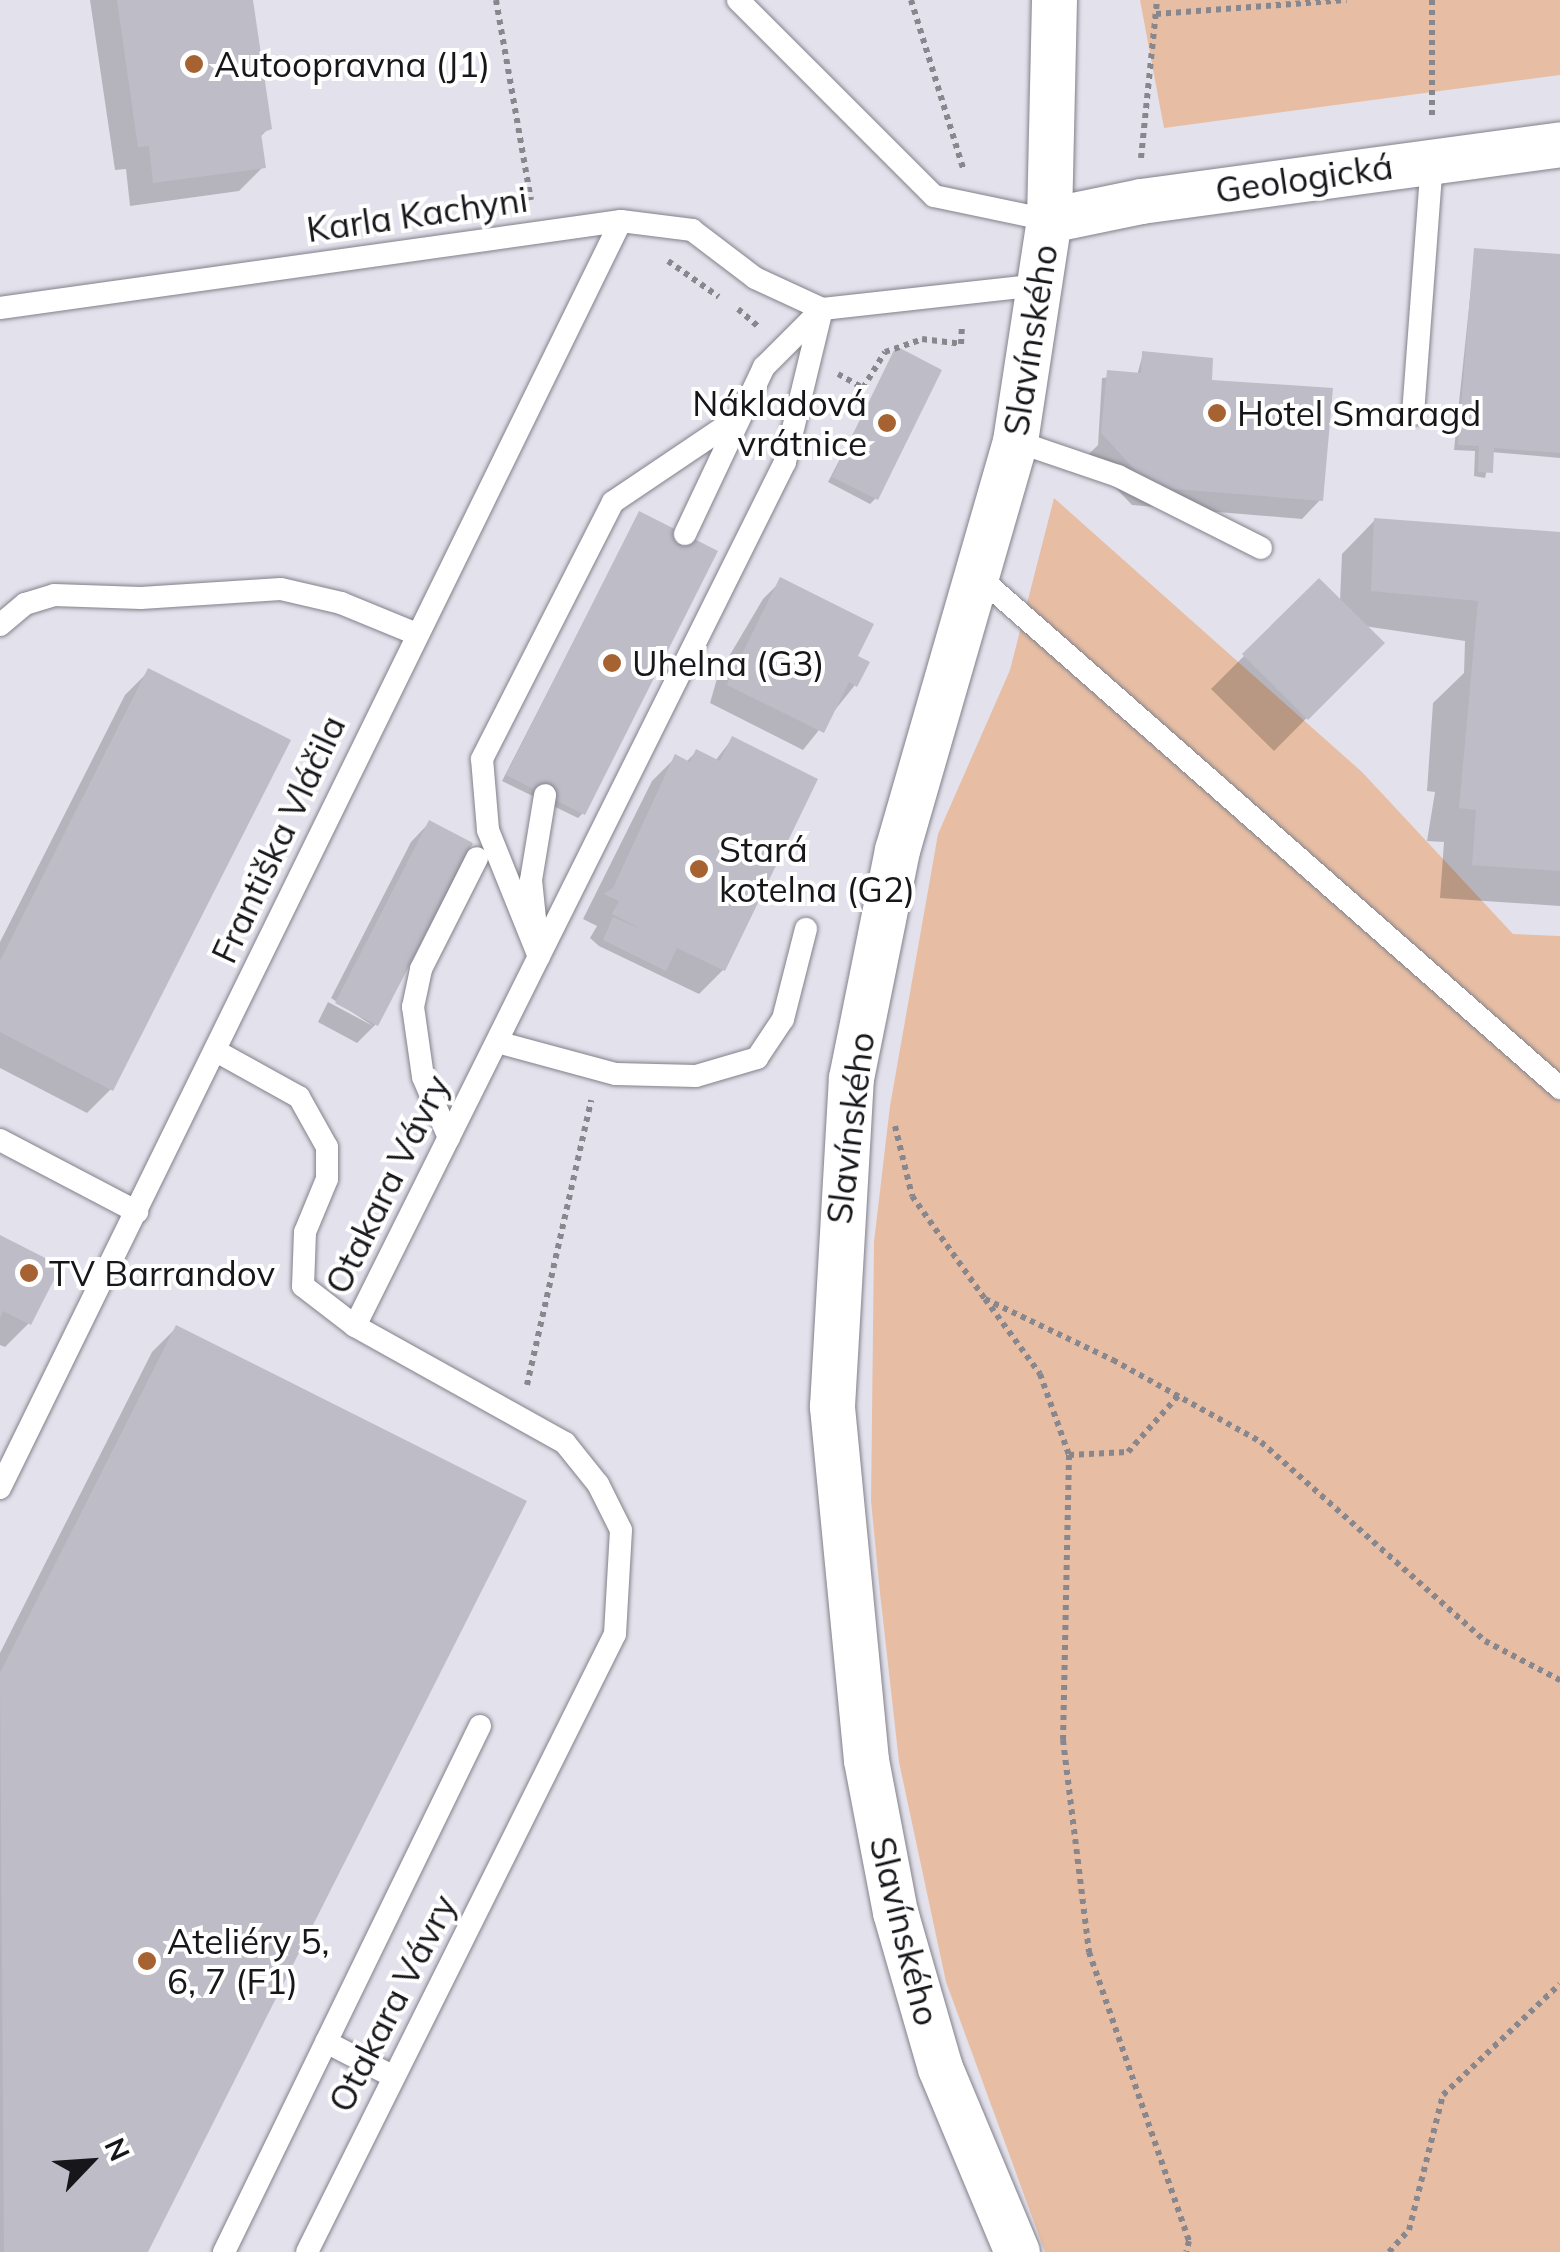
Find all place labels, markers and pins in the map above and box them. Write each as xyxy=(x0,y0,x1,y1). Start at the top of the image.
place label: Autoopravna (J1) xyxy=(214,43,490,85)
marker: Autoopravna (J1) xyxy=(183,53,205,75)
place label: Nákladová vrátnice xyxy=(692,382,867,464)
place label: Hotel Smaragd xyxy=(1237,392,1481,434)
marker: Hotel Smaragd xyxy=(1206,402,1228,424)
marker: Nákladová vrátnice xyxy=(876,412,898,434)
place label: Uhelna (G3) xyxy=(632,642,825,684)
marker: Uhelna (G3) xyxy=(601,652,623,674)
place label: Stará kotelna (G2) xyxy=(719,828,915,910)
marker: Stará kotelna (G2) xyxy=(688,858,710,880)
place label: TV Barrandov xyxy=(49,1252,275,1294)
marker: TV Barrandov xyxy=(18,1262,40,1284)
place label: Ateliéry 5, 6, 7 (F1) xyxy=(167,1920,330,2002)
marker: Ateliéry 5, 6, 7 (F1) xyxy=(136,1950,158,1972)

